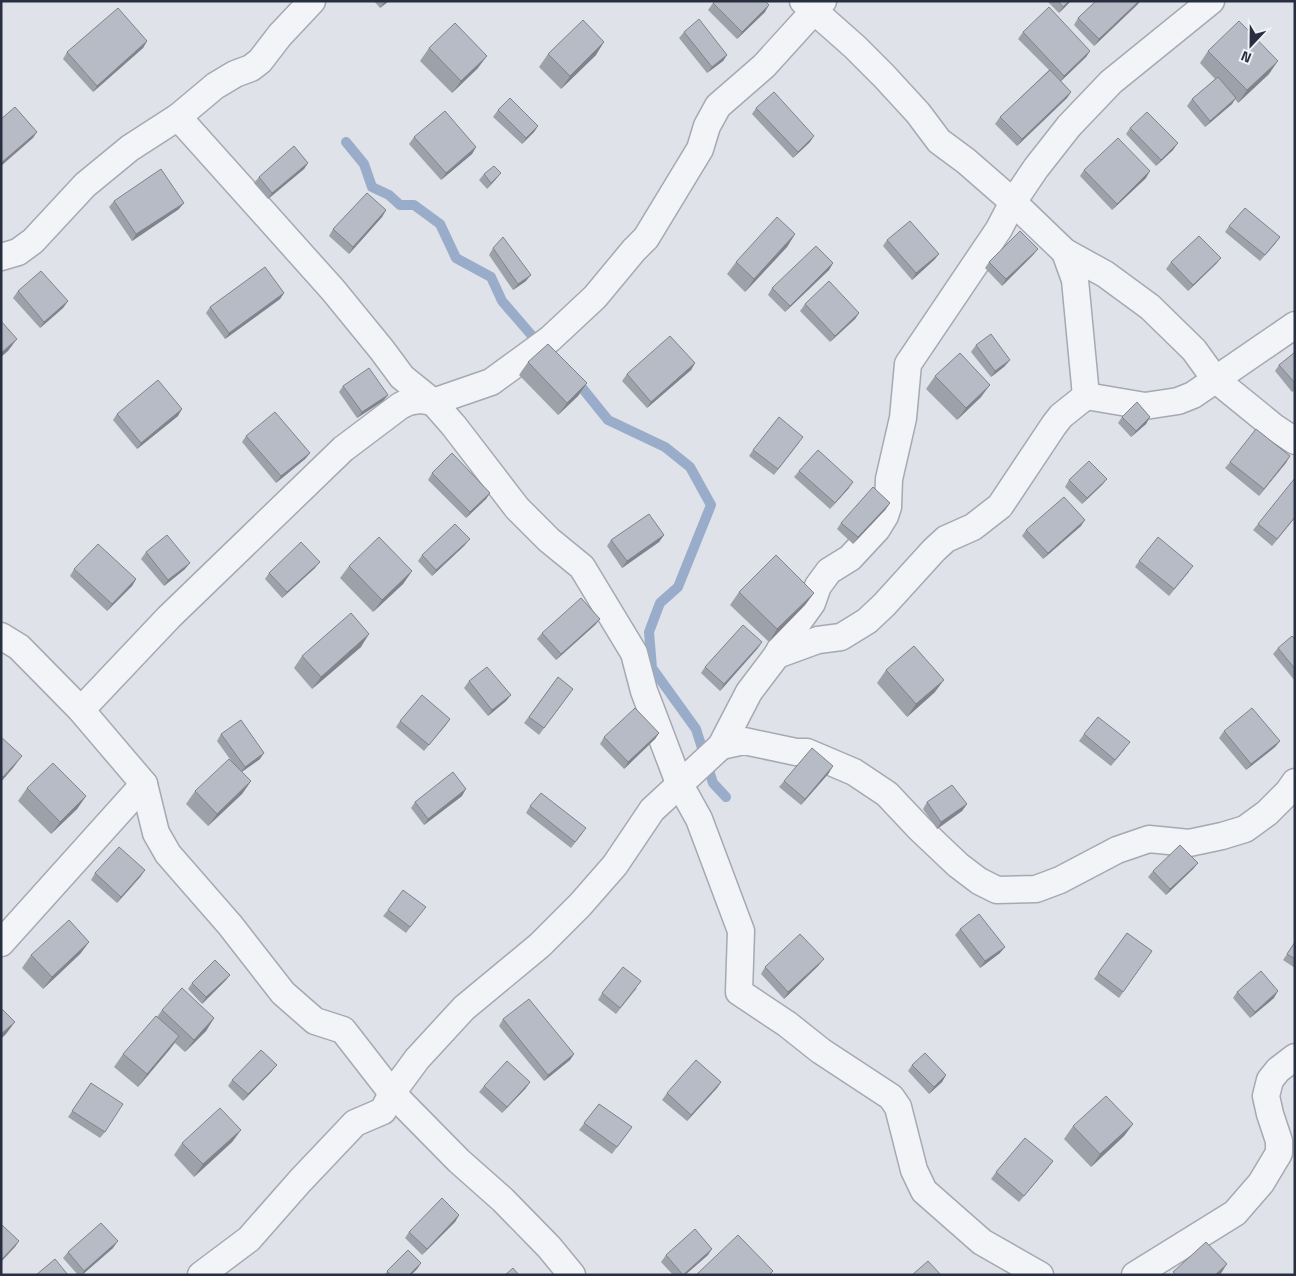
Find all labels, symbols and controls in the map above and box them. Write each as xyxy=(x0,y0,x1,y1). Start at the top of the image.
north arrow xyxy=(1226,20,1276,70)
text: N xyxy=(1238,46,1254,69)

